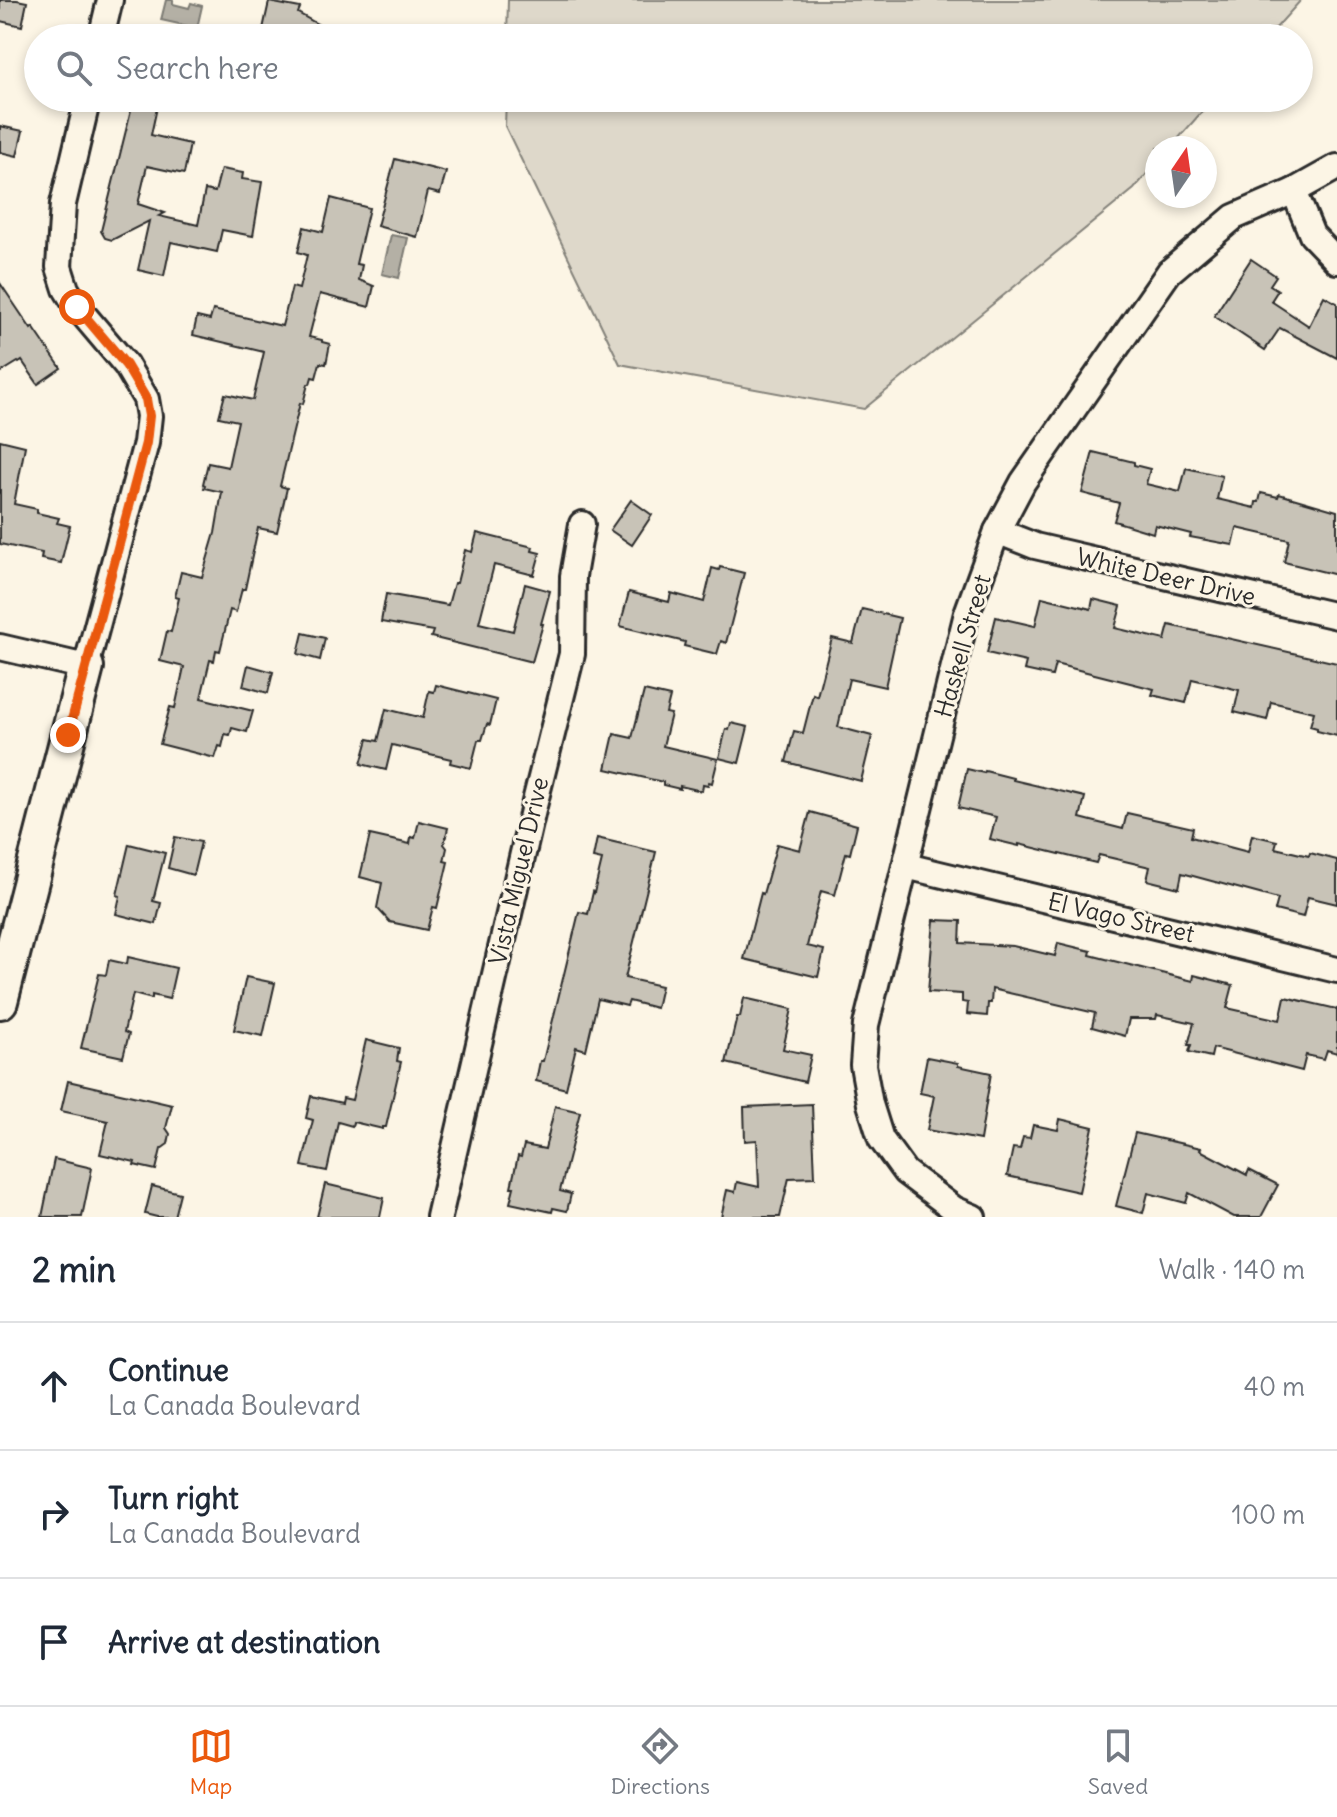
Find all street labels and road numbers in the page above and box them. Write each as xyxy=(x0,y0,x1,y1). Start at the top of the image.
street label: White Deer Drive xyxy=(1074,541,1259,611)
street label: Haskell Street xyxy=(927,571,997,721)
street label: Vista Miguel Drive xyxy=(482,774,554,968)
street label: El Vago Street xyxy=(1045,886,1197,948)

